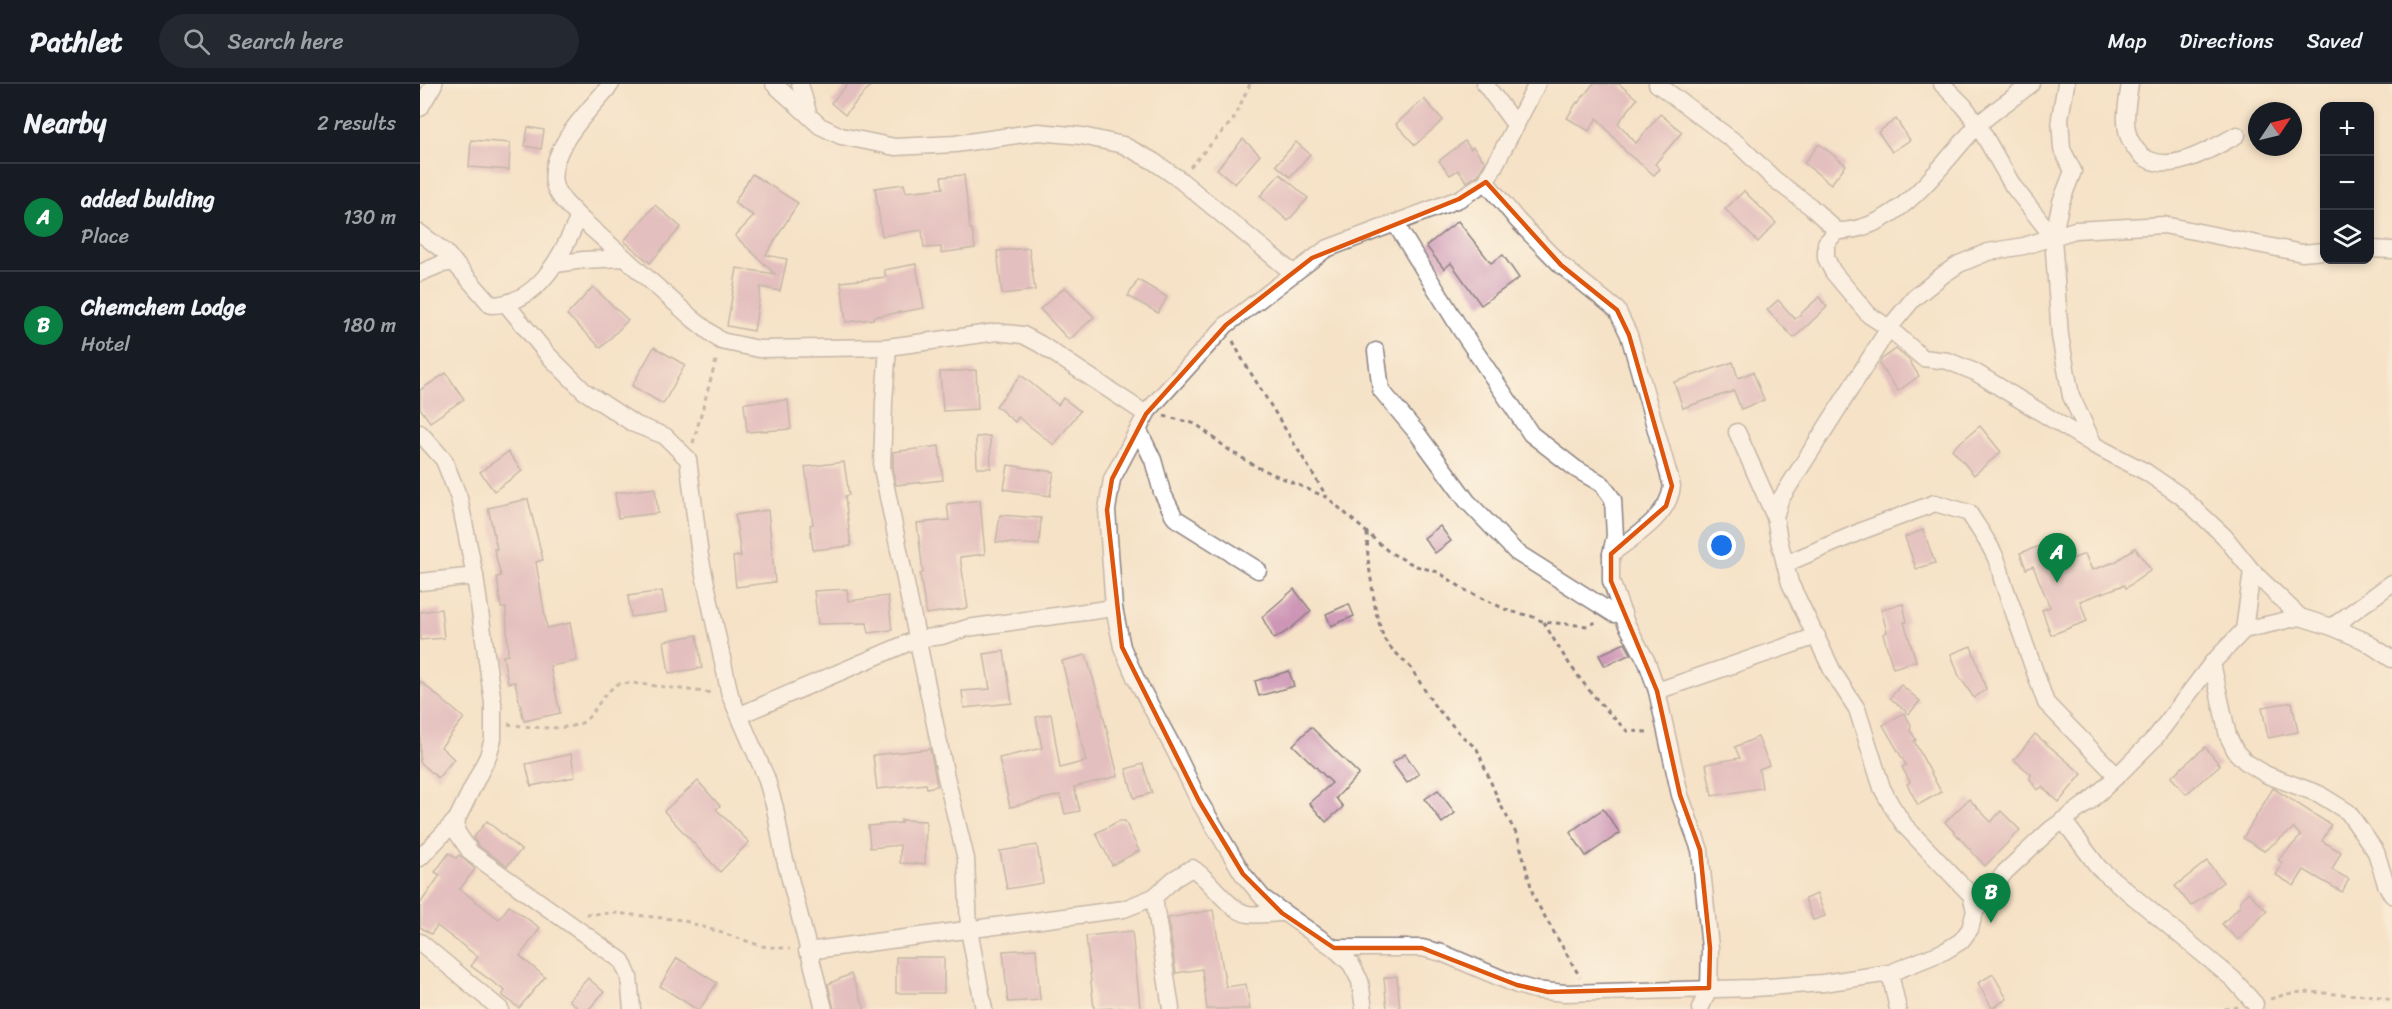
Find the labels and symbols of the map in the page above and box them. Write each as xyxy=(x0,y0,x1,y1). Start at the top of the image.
north arrow xyxy=(2248,102,2302,156)
your location xyxy=(1707,531,1736,560)
pin: A xyxy=(2038,534,2076,583)
pin: B xyxy=(1972,874,2010,923)

